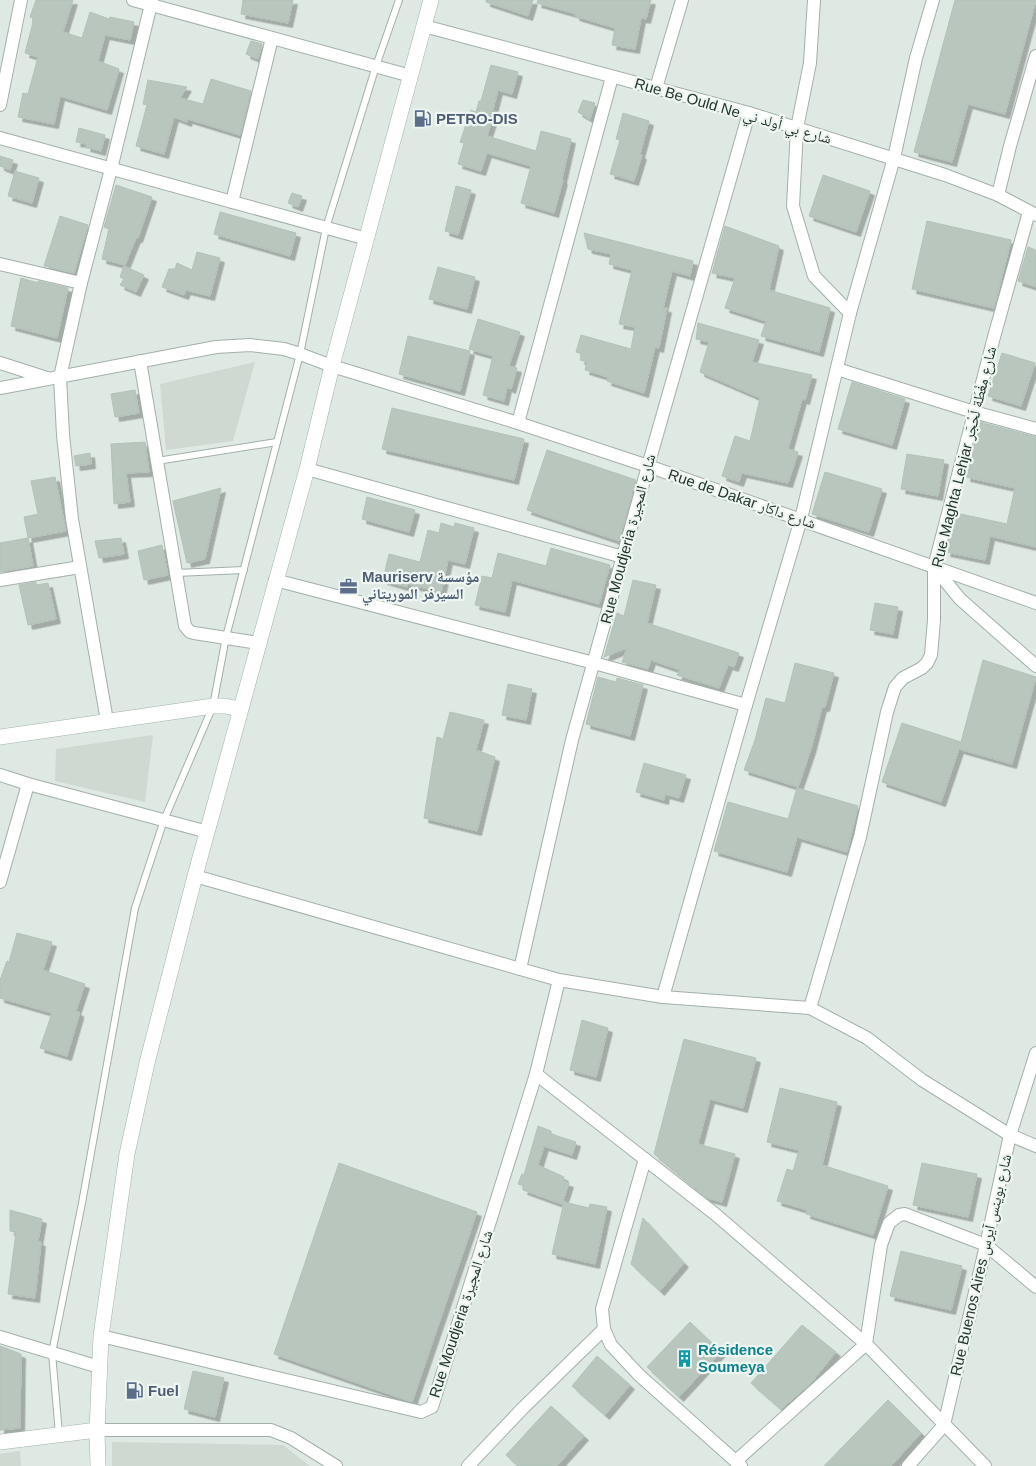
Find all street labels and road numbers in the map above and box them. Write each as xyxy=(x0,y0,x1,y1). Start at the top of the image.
street label: Rue Be Ould Ne شارع بي أولد ني xyxy=(632,74,834,151)
street label: Rue Maghta Lehjar شارع مِغْطَة لَحْجَر xyxy=(928,345,1001,570)
street label: Rue Moudjeria شارع المجيرة xyxy=(597,452,660,626)
street label: Rue de Dakar شارع داكار xyxy=(665,465,818,534)
street label: Rue Buenos Aires شارع بوينس آيرس xyxy=(947,1152,1016,1378)
street label: Rue Moudjeria شارع المجيرة xyxy=(425,1228,498,1400)

